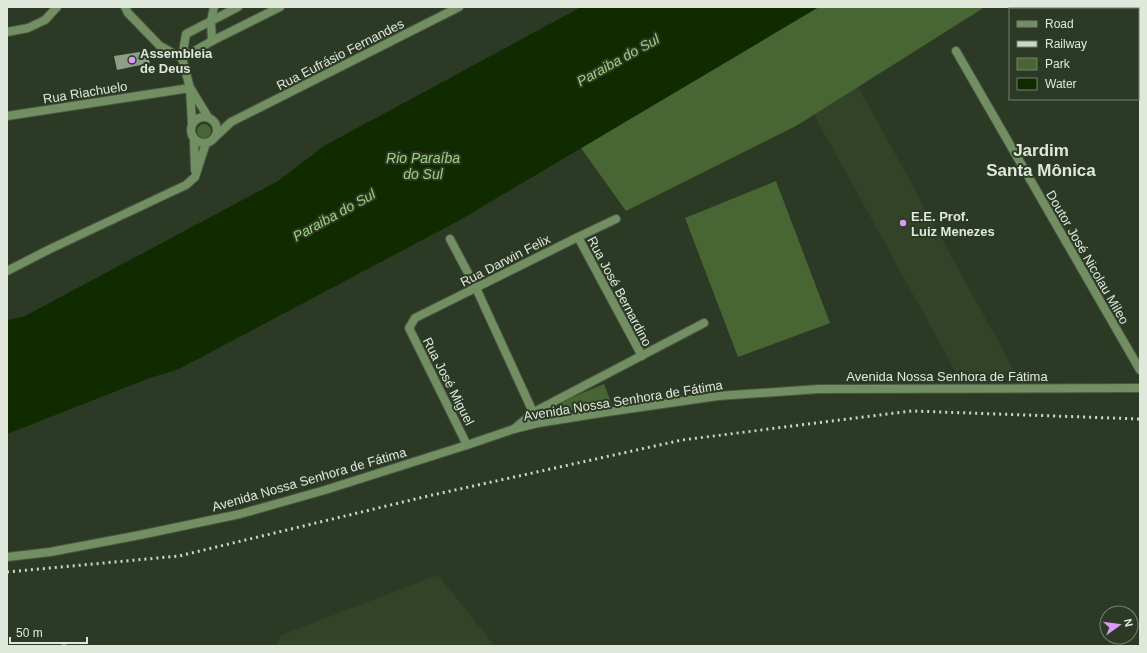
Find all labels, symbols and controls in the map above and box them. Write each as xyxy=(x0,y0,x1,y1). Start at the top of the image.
legend xyxy=(1009,8,1139,100)
street label: Rua Eufrásio Fernandes xyxy=(274,16,407,93)
text: Road xyxy=(1045,17,1074,31)
water label: Paraiba do Sul xyxy=(574,30,663,89)
text: Railway xyxy=(1045,37,1087,51)
place label: Assembleia de Deus xyxy=(140,46,213,76)
marker: Assembleia de Deus xyxy=(127,55,137,65)
text: Park xyxy=(1045,57,1071,71)
text: Water xyxy=(1045,77,1077,91)
street label: Rua Riachuelo xyxy=(42,78,128,107)
district label: Jardim Santa Mônica xyxy=(986,141,1096,180)
water label: Rio Paraíba do Sul xyxy=(386,150,460,182)
water label: Paraiba do Sul xyxy=(290,185,379,244)
street label: Doutor José Nicolau Mileo xyxy=(1043,188,1132,327)
place label: E.E. Prof. Luiz Menezes xyxy=(911,209,995,239)
marker: E.E. Prof. Luiz Menezes xyxy=(898,218,908,228)
street label: Rua Darwin Felix xyxy=(458,231,553,290)
street label: Rua José Bernardino xyxy=(584,234,655,349)
street label: Rua José Miguel xyxy=(420,335,477,428)
street label: Avenida Nossa Senhora de Fátima xyxy=(846,369,1048,384)
street label: Avenida Nossa Senhora de Fátima xyxy=(522,377,724,424)
street label: Avenida Nossa Senhora de Fátima xyxy=(210,444,409,514)
north arrow xyxy=(1099,605,1139,645)
text: N xyxy=(1122,617,1135,628)
scale bar xyxy=(10,619,87,645)
text: 50 m xyxy=(16,626,43,640)

